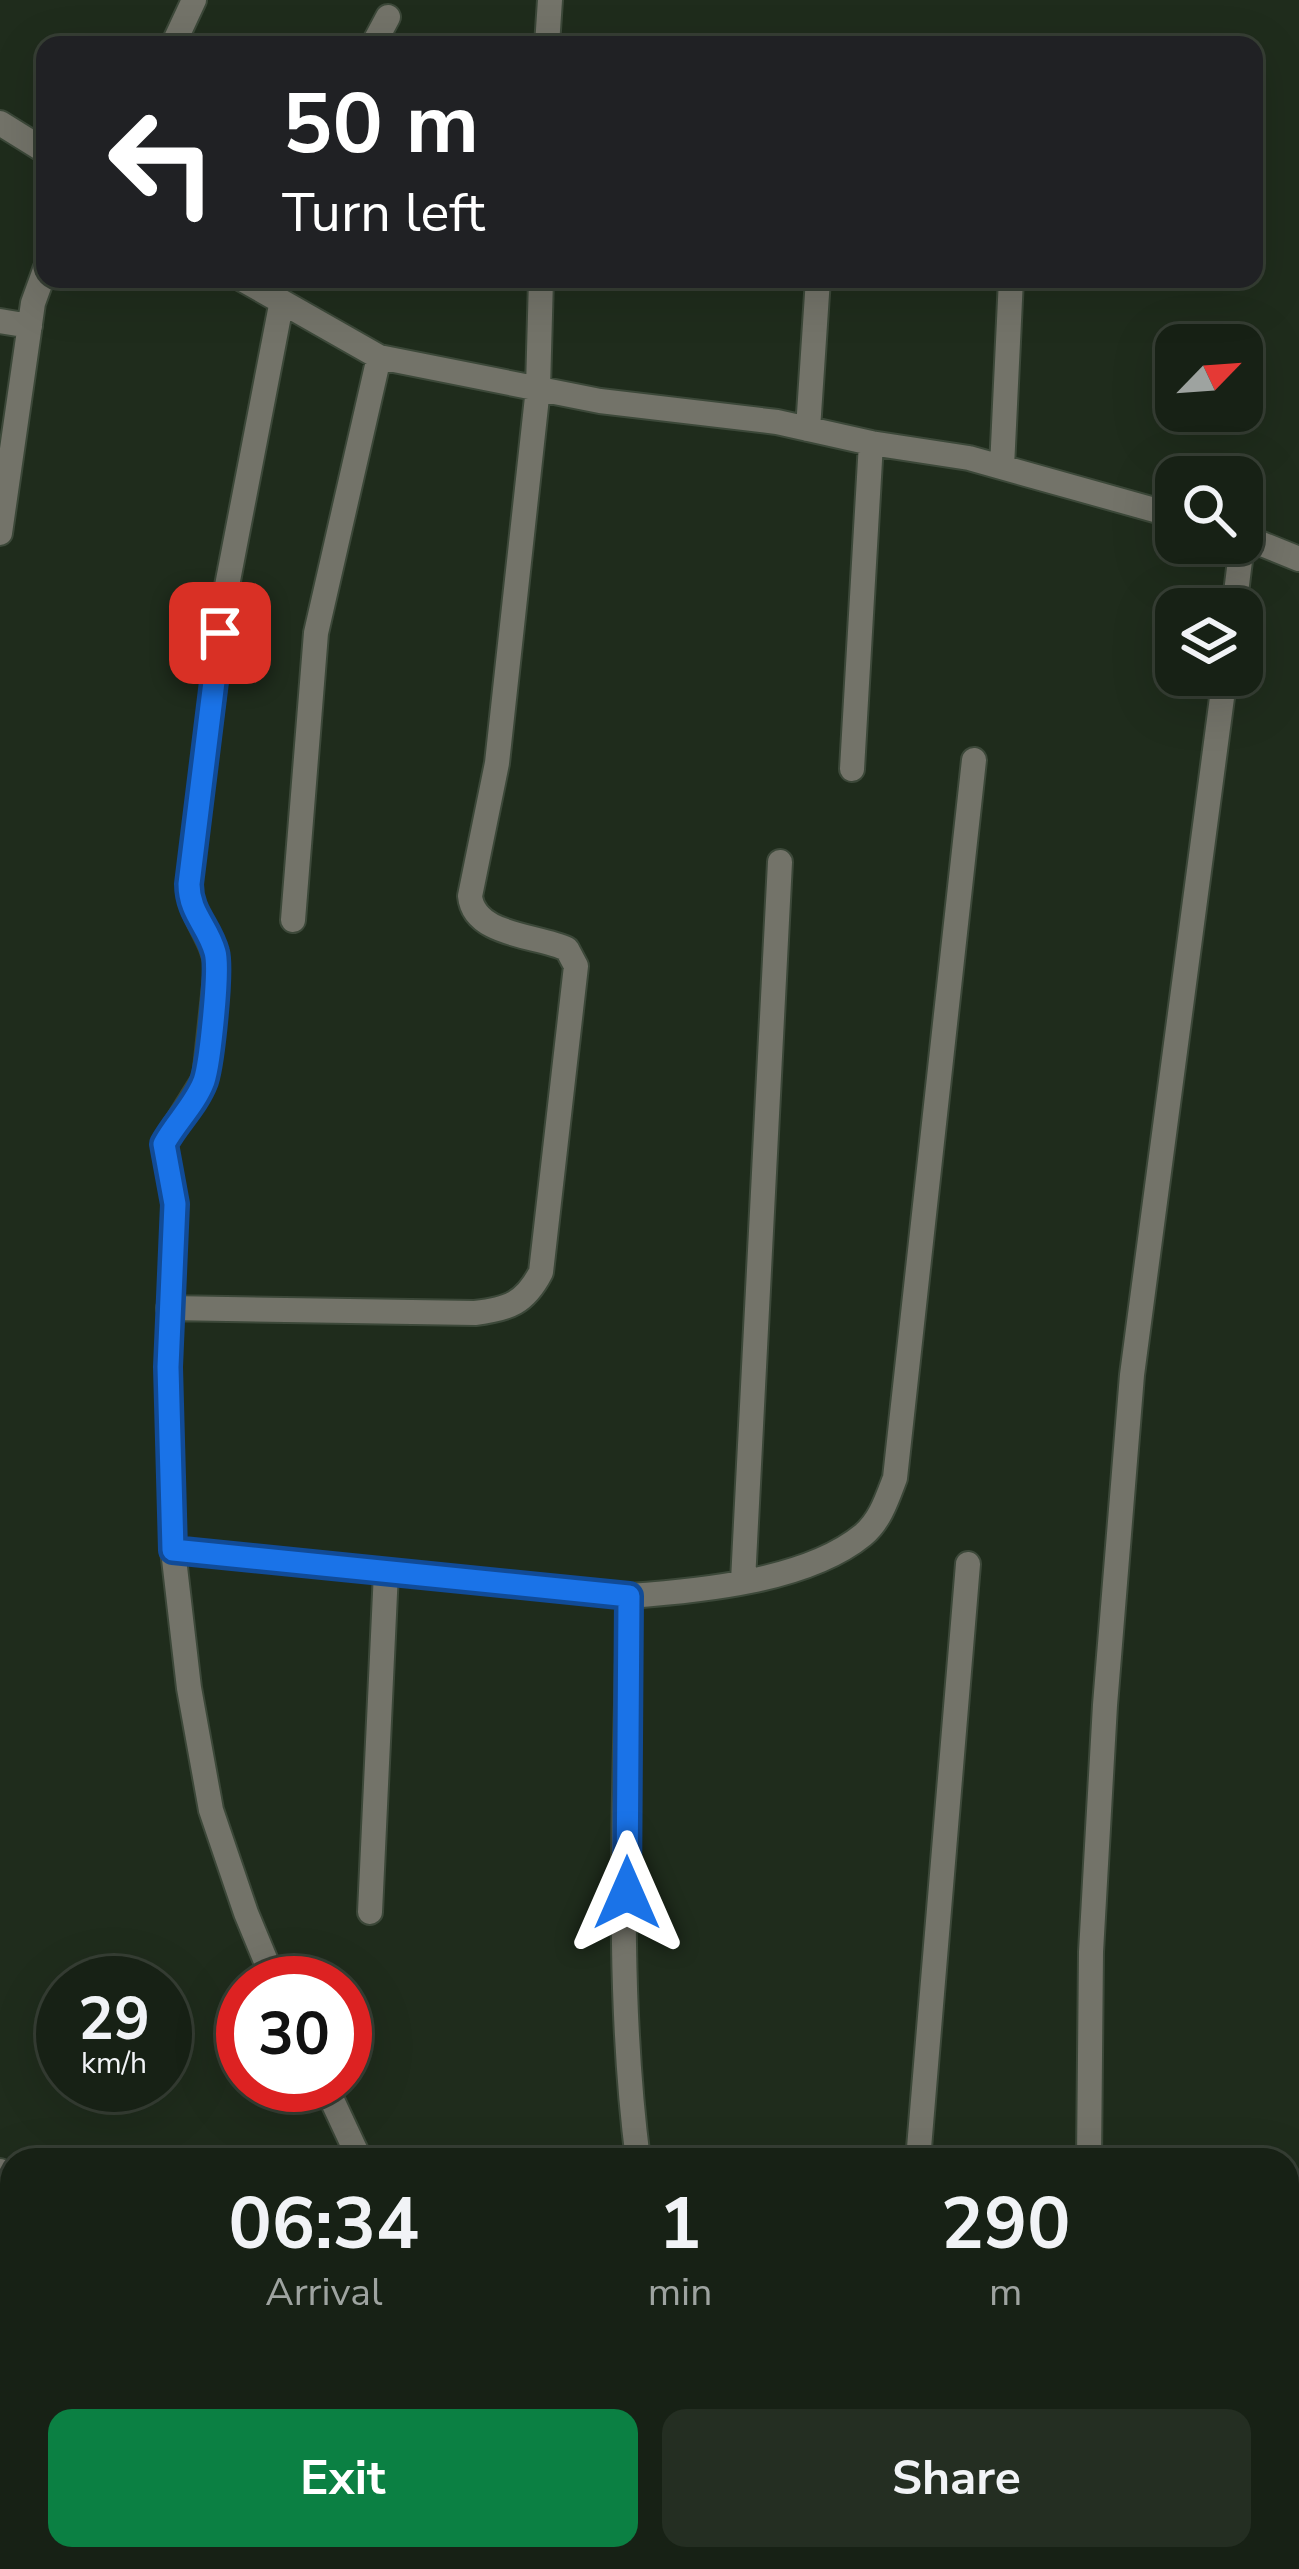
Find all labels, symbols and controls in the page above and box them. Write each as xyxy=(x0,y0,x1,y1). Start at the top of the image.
text: 50 m xyxy=(282,67,479,182)
icon: left xyxy=(84,84,240,240)
text: Turn left xyxy=(282,176,485,250)
north arrow xyxy=(1155,324,1263,432)
map controls xyxy=(1155,324,1263,696)
button: search xyxy=(1155,456,1263,564)
pin xyxy=(169,582,271,684)
button: layers xyxy=(1155,588,1263,696)
icon: arrive xyxy=(187,600,253,666)
position arrow xyxy=(564,1830,690,1956)
speed limit sign: 30 xyxy=(216,1956,372,2112)
text: 29 xyxy=(78,1978,150,2060)
text: km/h xyxy=(81,2043,147,2084)
text: 06:34 xyxy=(229,2175,419,2273)
text: 1 xyxy=(658,2175,702,2273)
text: 290 xyxy=(941,2175,1070,2273)
text: Arrival xyxy=(265,2266,383,2319)
text: min xyxy=(648,2266,712,2319)
text: m xyxy=(989,2266,1022,2319)
button: Exit xyxy=(48,2409,638,2547)
button: Share xyxy=(662,2409,1251,2547)

